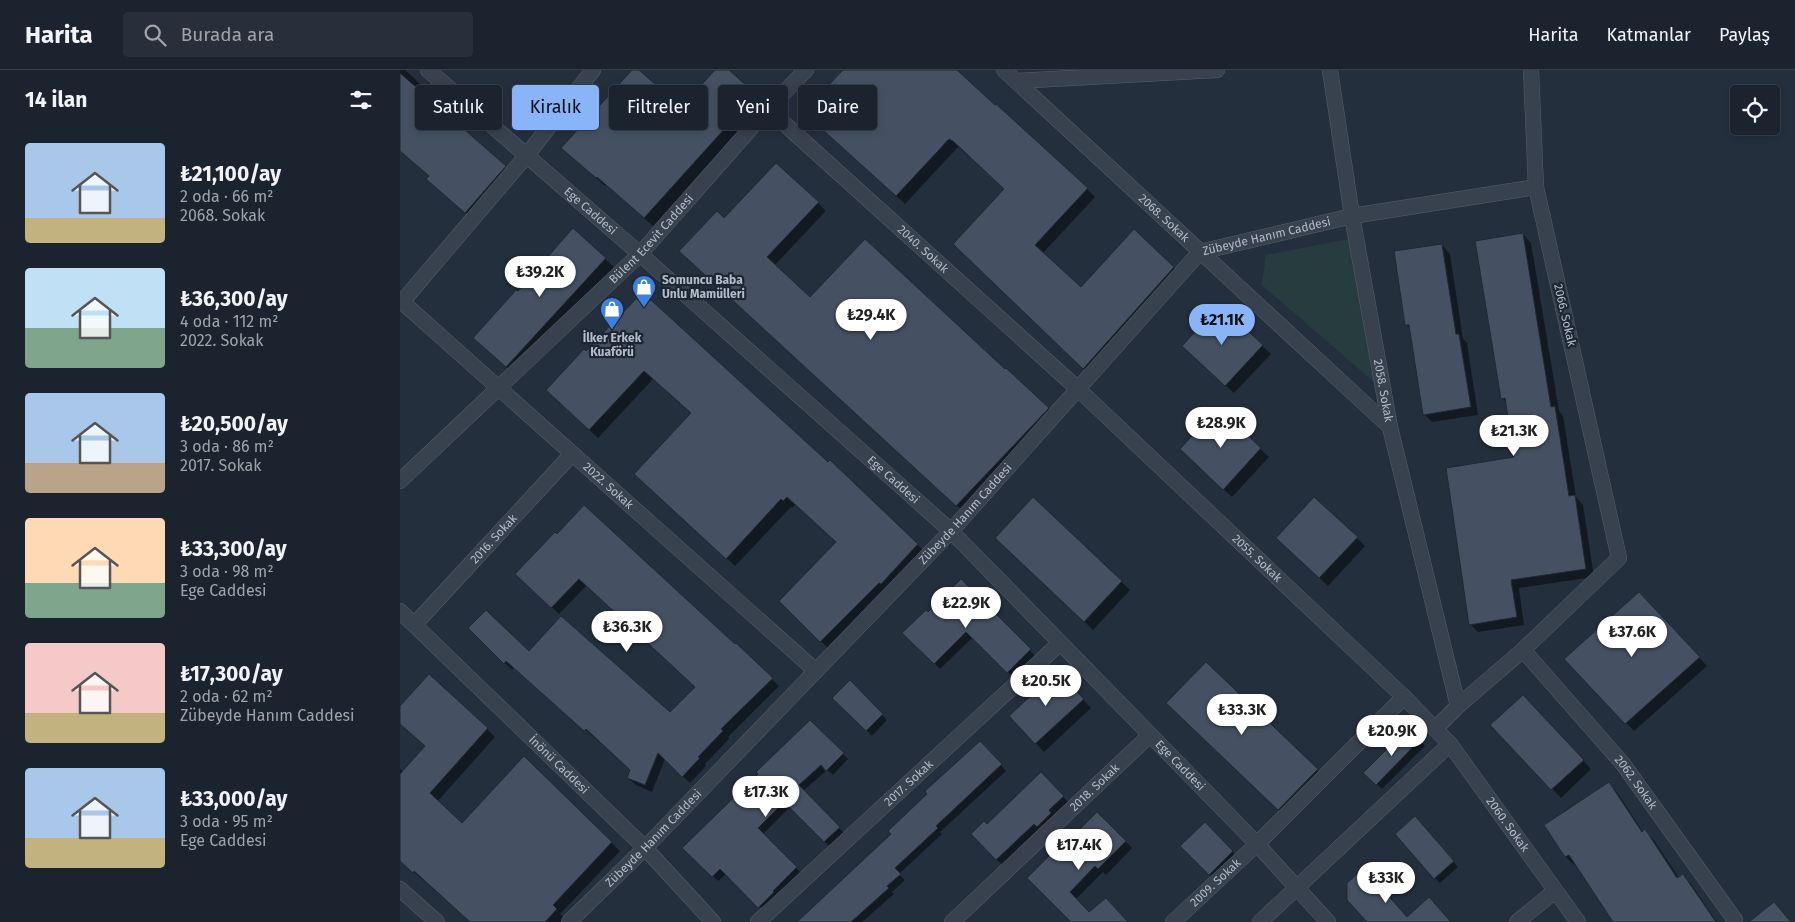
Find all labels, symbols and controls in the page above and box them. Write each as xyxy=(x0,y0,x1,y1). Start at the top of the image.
search box xyxy=(123,12,473,57)
text: Harita xyxy=(25,21,93,49)
icon: search xyxy=(141,21,169,49)
text: Burada ara xyxy=(181,23,274,46)
text: Harita xyxy=(1528,24,1578,46)
text: Katmanlar xyxy=(1606,24,1691,46)
text: Paylaş xyxy=(1719,24,1770,46)
chip: Satılık xyxy=(415,85,502,130)
chip: Kiralık xyxy=(512,85,599,130)
chip: Filtreler xyxy=(609,85,708,130)
chip: Yeni xyxy=(718,85,788,130)
chip: Daire xyxy=(798,85,877,130)
map controls xyxy=(1730,85,1780,135)
button: locate xyxy=(1730,85,1780,135)
icon: filters xyxy=(347,86,375,114)
text: 14 ilan xyxy=(25,87,87,113)
text: ₺21,100/ay xyxy=(180,161,281,187)
icon: home xyxy=(65,163,125,223)
street label: Ege Caddesi xyxy=(561,184,620,238)
text: 2 oda · 66 m² xyxy=(180,187,273,206)
street label: 2068. Sokak xyxy=(1136,191,1193,245)
street label: Bülent Ecevit Caddesi xyxy=(606,192,696,286)
text: 2068. Sokak xyxy=(180,206,265,225)
street label: Zübeyde Hanım Caddesi xyxy=(1201,214,1332,258)
street label: 2040. Sokak xyxy=(895,222,952,276)
pin: ₺39.2K xyxy=(499,256,581,298)
text: ₺39.2K xyxy=(516,262,564,281)
place label: Somuncu Baba Unlu Mamülleri xyxy=(662,273,745,301)
shop icon: Somuncu Baba Unlu Mamülleri xyxy=(631,274,657,308)
street label: 2066. Sokak xyxy=(1551,282,1579,348)
text: ₺36,300/ay xyxy=(180,286,288,312)
icon: home xyxy=(65,288,125,348)
shop icon: İlker Erkek Kuaförü xyxy=(599,296,625,330)
pin: ₺29.4K xyxy=(830,298,912,341)
pin: ₺21.1K xyxy=(1181,304,1263,346)
text: ₺29.4K xyxy=(847,305,895,324)
text: ₺21.1K xyxy=(1200,310,1244,329)
text: 4 oda · 112 m² xyxy=(180,312,279,331)
place label: İlker Erkek Kuaförü xyxy=(583,330,642,359)
text: 2022. Sokak xyxy=(180,331,264,350)
street label: 2058. Sokak xyxy=(1371,358,1396,424)
pin: ₺28.9K xyxy=(1180,406,1262,449)
text: ₺20,500/ay xyxy=(180,411,288,437)
icon: home xyxy=(65,413,125,473)
text: ₺28.9K xyxy=(1196,413,1246,432)
pin: ₺21.3K xyxy=(1473,414,1555,457)
text: ₺21.3K xyxy=(1491,421,1537,440)
text: 3 oda · 86 m² xyxy=(180,437,274,456)
street label: Ege Caddesi xyxy=(864,453,922,507)
text: 2017. Sokak xyxy=(180,456,261,475)
street label: 2022. Sokak xyxy=(580,460,637,512)
street label: Zübeyde Hanım Caddesi xyxy=(916,461,1015,567)
street label: 2016. Sokak xyxy=(467,511,521,566)
street label: 2055. Sokak xyxy=(1229,531,1285,585)
text: ₺33,300/ay xyxy=(180,536,287,562)
icon: home xyxy=(65,538,125,598)
text: 3 oda · 98 m² xyxy=(180,562,274,581)
text: Ege Caddesi xyxy=(180,581,267,600)
pin: ₺22.9K xyxy=(925,586,1007,629)
text: ₺22.9K xyxy=(942,593,990,612)
pin: ₺36.3K xyxy=(586,610,668,653)
pin: ₺37.6K xyxy=(1591,616,1673,658)
text: ₺36.3K xyxy=(602,617,652,636)
text: ₺37.6K xyxy=(1608,622,1656,641)
text: ₺17,300/ay xyxy=(180,661,283,687)
icon: home xyxy=(65,663,125,723)
pin: ₺20.5K xyxy=(1005,664,1087,707)
text: ₺20.5K xyxy=(1021,671,1071,690)
text: 2 oda · 62 m² xyxy=(180,687,273,706)
pin: ₺33.3K xyxy=(1201,694,1283,736)
text: ₺33.3K xyxy=(1218,700,1266,719)
text: Zübeyde Hanım Caddesi xyxy=(180,706,355,725)
pin: ₺20.9K xyxy=(1351,714,1433,757)
text: ₺20.9K xyxy=(1367,721,1417,740)
street label: İnönü Caddesi xyxy=(526,732,592,797)
street label: Ege Caddesi xyxy=(1152,737,1208,794)
street label: 2062. Sokak xyxy=(1612,752,1661,813)
street label: 2017. Sokak xyxy=(881,756,936,809)
street label: 2018. Sokak xyxy=(1067,760,1123,814)
pin: ₺17.3K xyxy=(725,776,807,818)
text: ₺17.3K xyxy=(743,782,789,801)
text: ₺33,000/ay xyxy=(180,786,287,812)
street label: Zübeyde Hanım Caddesi xyxy=(602,787,705,890)
icon: home xyxy=(65,788,125,848)
street label: 2060. Sokak xyxy=(1483,794,1533,855)
text: 3 oda · 95 m² xyxy=(180,812,273,831)
pin: ₺17.4K xyxy=(1038,828,1120,871)
text: Ege Caddesi xyxy=(180,831,267,850)
text: ₺17.4K xyxy=(1056,835,1102,854)
street label: 2009. Sokak xyxy=(1187,855,1244,909)
pin: ₺33K xyxy=(1356,862,1416,904)
text: ₺33K xyxy=(1368,868,1404,887)

